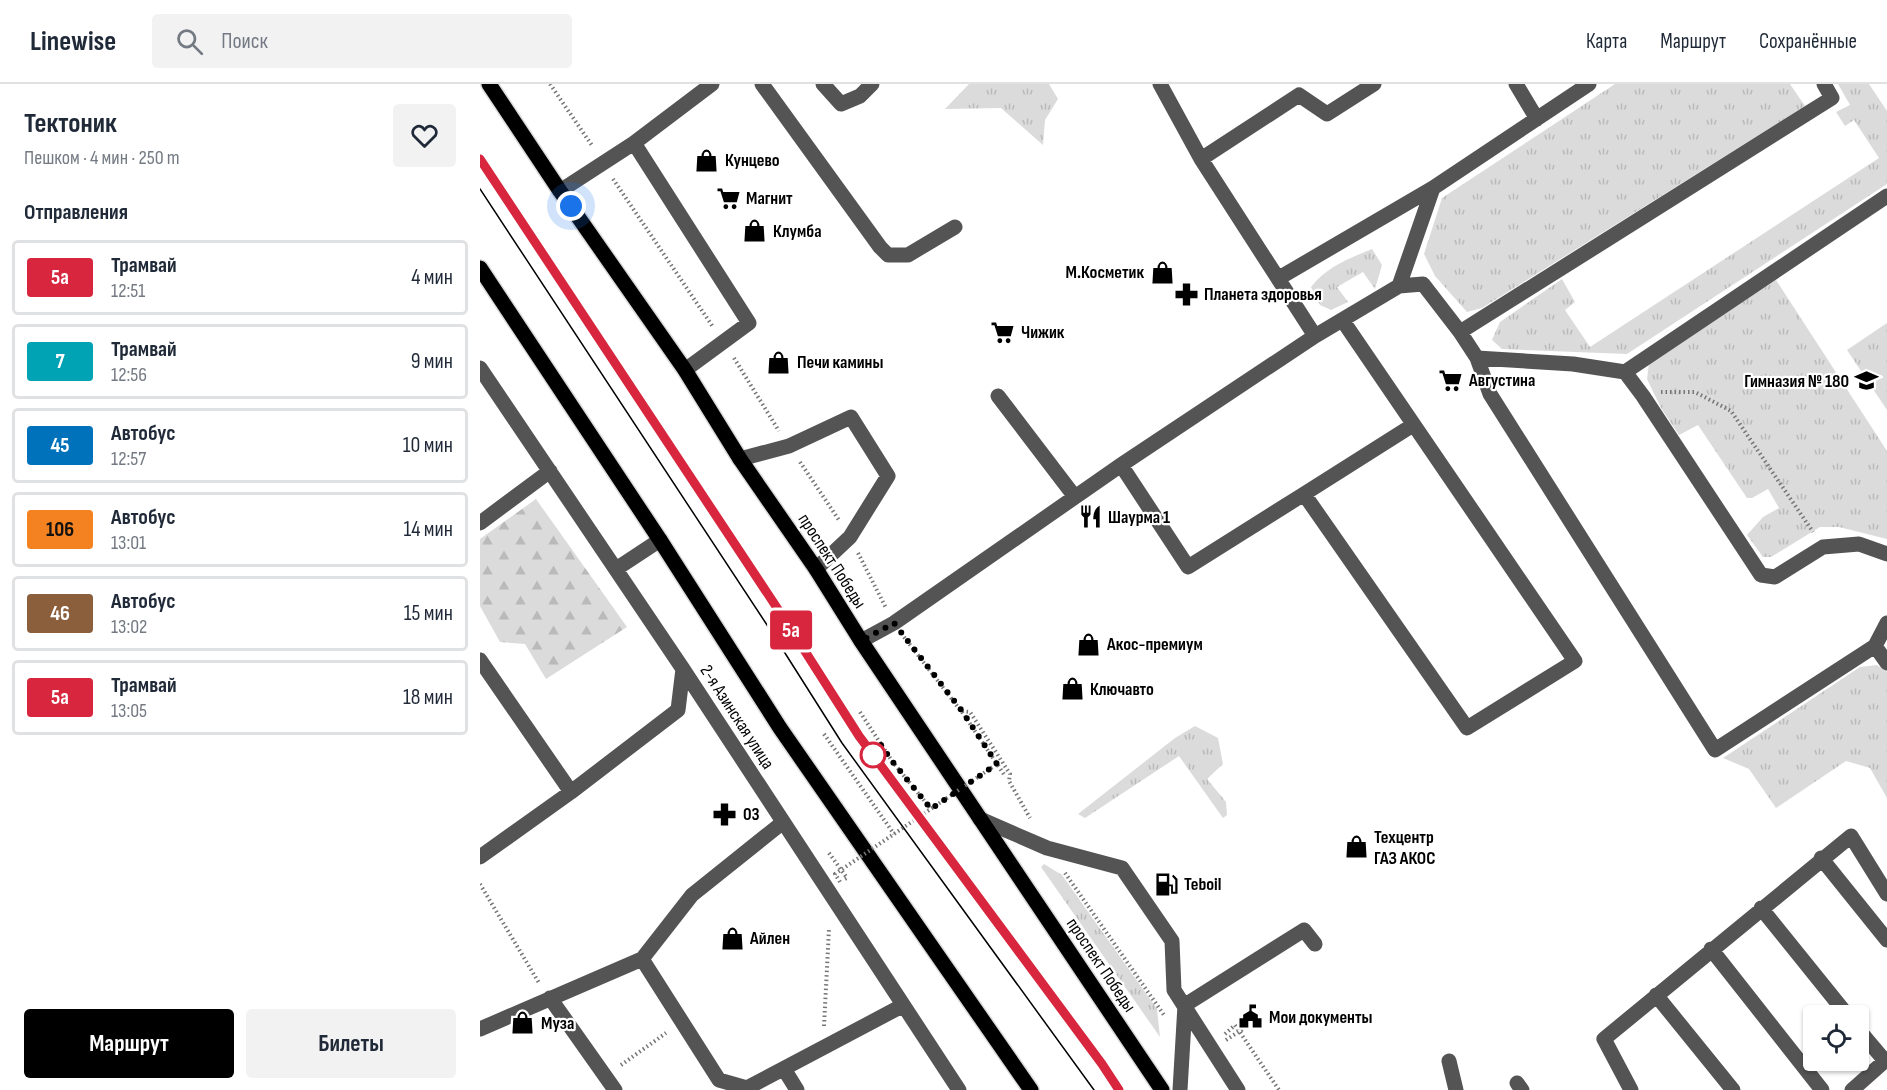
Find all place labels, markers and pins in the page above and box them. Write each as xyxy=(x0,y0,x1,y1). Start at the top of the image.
shop icon: Кунцево xyxy=(694,147,720,173)
place label: Кунцево xyxy=(725,150,780,171)
supermarket icon: Магнит xyxy=(715,185,741,211)
place label: Магнит xyxy=(746,188,793,209)
shop icon: Клумба xyxy=(742,218,768,244)
place label: Клумба xyxy=(773,221,822,242)
shop icon: М.Косметик xyxy=(1149,259,1175,285)
place label: М.Косметик xyxy=(1066,262,1144,283)
pharmacy icon: Планета здоровья xyxy=(1173,281,1199,307)
place label: Планета здоровья xyxy=(1204,284,1322,305)
supermarket icon: Чижик xyxy=(990,319,1016,345)
place label: Чижик xyxy=(1021,322,1065,343)
shop icon: Печи камины xyxy=(766,349,792,375)
place label: Печи камины xyxy=(797,352,883,373)
supermarket icon: Августина xyxy=(1438,367,1464,393)
school or university icon: Гимназия № 180 xyxy=(1854,368,1880,394)
place label: Августина xyxy=(1468,370,1535,391)
place label: Гимназия № 180 xyxy=(1744,371,1849,392)
restaurant icon: Шаурма 1 xyxy=(1077,504,1103,530)
place label: Шаурма 1 xyxy=(1108,507,1170,528)
shop icon: Акос-премиум xyxy=(1076,631,1102,657)
place label: Акос-премиум xyxy=(1106,634,1203,655)
shop icon: Ключавто xyxy=(1059,676,1085,702)
place label: Ключавто xyxy=(1090,679,1154,700)
unlabelled marker xyxy=(860,742,886,768)
pharmacy icon: 03 xyxy=(712,801,738,827)
place label: 03 xyxy=(743,804,760,825)
place label: Техцентр ГАЗ АКОС xyxy=(1374,827,1435,869)
shop icon: Техцентр ГАЗ АКОС xyxy=(1343,834,1369,860)
fuel station icon: Teboil xyxy=(1153,871,1179,897)
place label: Teboil xyxy=(1184,874,1221,895)
shop icon: Айлен xyxy=(719,925,745,951)
place label: Айлен xyxy=(749,928,790,949)
public building icon: Мои документы xyxy=(1238,1004,1264,1030)
place label: Мои документы xyxy=(1269,1007,1373,1028)
shop icon: Муза xyxy=(510,1010,536,1036)
place label: Муза xyxy=(541,1013,574,1034)

